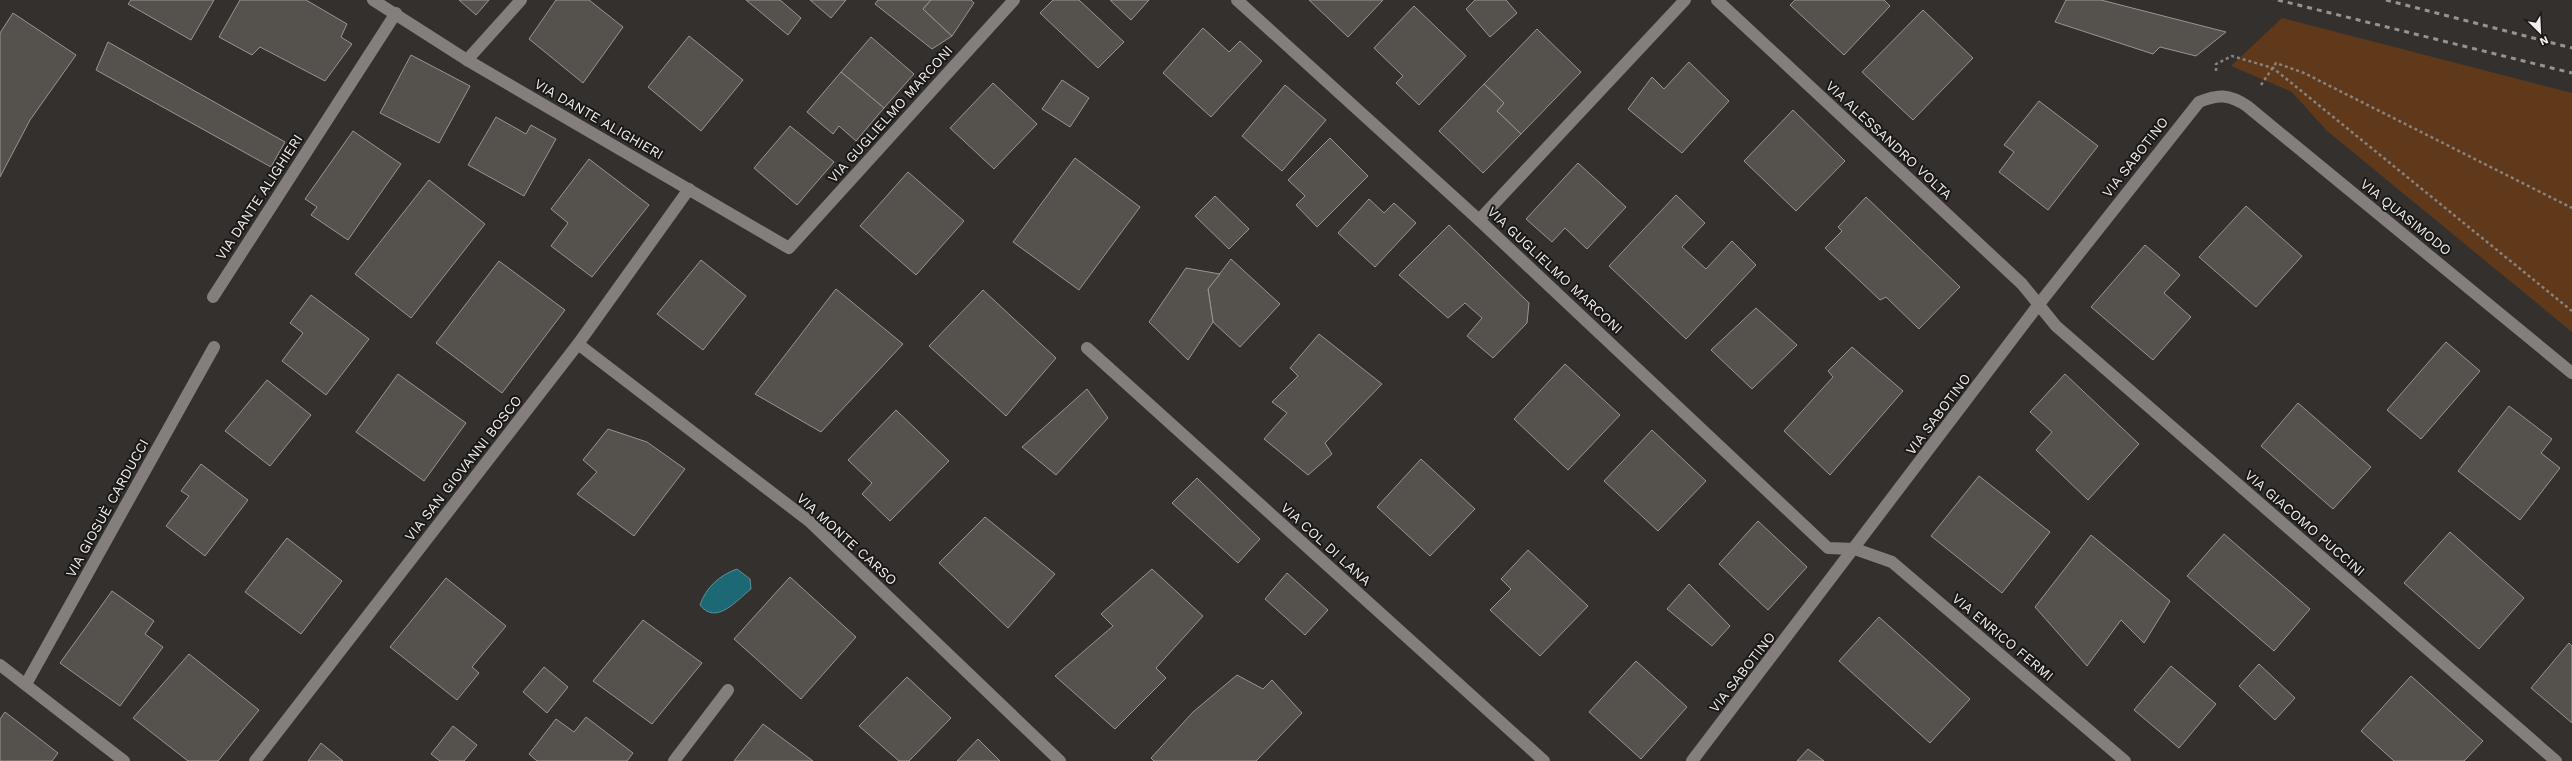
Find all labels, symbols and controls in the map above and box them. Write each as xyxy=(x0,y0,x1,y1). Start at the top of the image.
north arrow xyxy=(2520,12,2560,52)
text: N xyxy=(2537,33,2550,48)
street label: VIA GUGLIELMO MARCONI xyxy=(824,42,956,186)
street label: VIA DANTE ALIGHIERI xyxy=(532,76,666,162)
street label: VIA ALESSANDRO VOLTA xyxy=(1823,77,1955,203)
street label: VIA SABOTINO xyxy=(2099,114,2171,200)
street label: VIA DANTE ALIGHIERI xyxy=(212,131,306,263)
street label: VIA QUASIMODO xyxy=(2357,176,2455,258)
street label: VIA GUGLIELMO MARCONI xyxy=(1484,203,1626,337)
street label: VIA SABOTINO xyxy=(1902,370,1974,458)
street label: VIA SAN GIOVANNI BOSCO xyxy=(401,392,525,544)
street label: VIA GIOSUÈ CARDUCCI xyxy=(62,436,152,580)
street label: VIA GIACOMO PUCCINI xyxy=(2242,467,2368,579)
street label: VIA MONTE CARSO xyxy=(794,490,900,588)
street label: VIA COL DI LANA xyxy=(1278,499,1374,589)
street label: VIA ENRICO FERMI xyxy=(1949,590,2057,684)
street label: VIA SABOTINO xyxy=(1706,629,1778,715)

